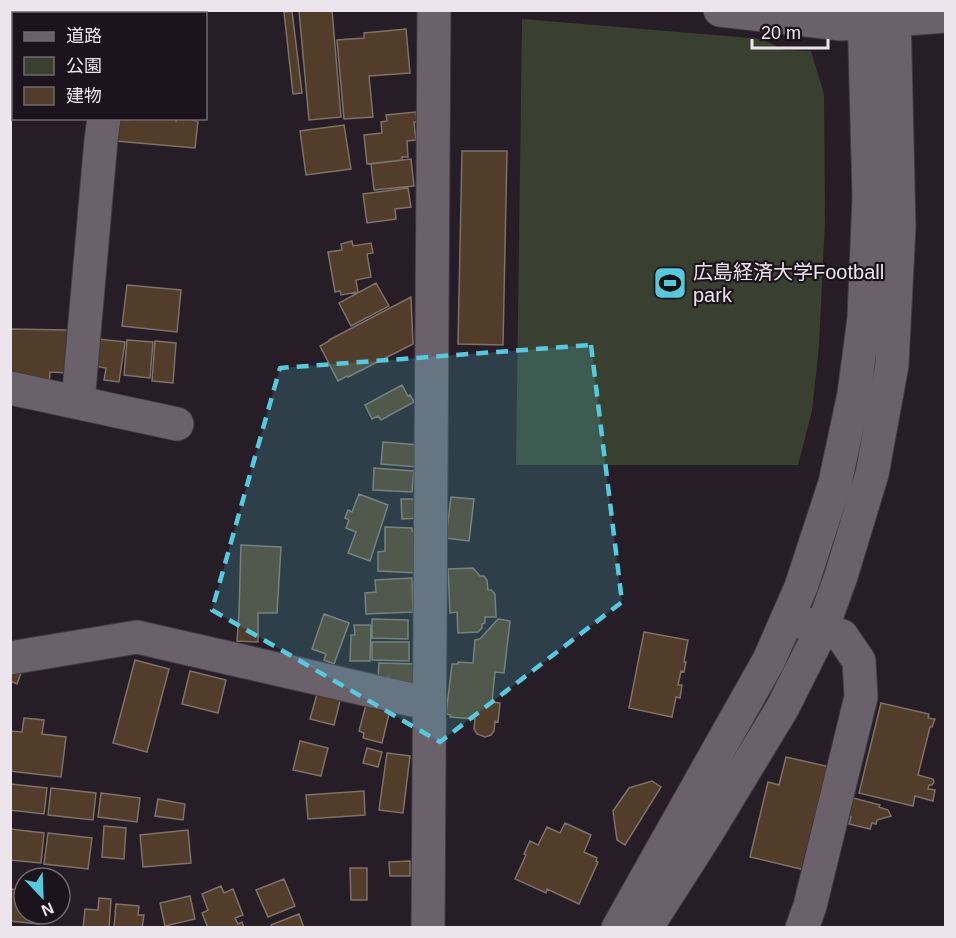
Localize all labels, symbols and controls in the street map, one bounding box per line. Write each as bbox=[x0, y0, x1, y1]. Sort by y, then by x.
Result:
legend bbox=[12, 12, 207, 120]
scale bar bbox=[752, 12, 828, 50]
text: 20 m bbox=[761, 23, 801, 43]
text: 道路 bbox=[66, 26, 102, 46]
text: 公園 bbox=[66, 56, 102, 76]
text: 建物 bbox=[66, 86, 102, 106]
place label: 広島経済大学Football park bbox=[693, 261, 884, 306]
sports icon: 広島経済大学Football park bbox=[652, 265, 688, 301]
north arrow bbox=[12, 866, 72, 926]
text: N bbox=[39, 899, 56, 919]

